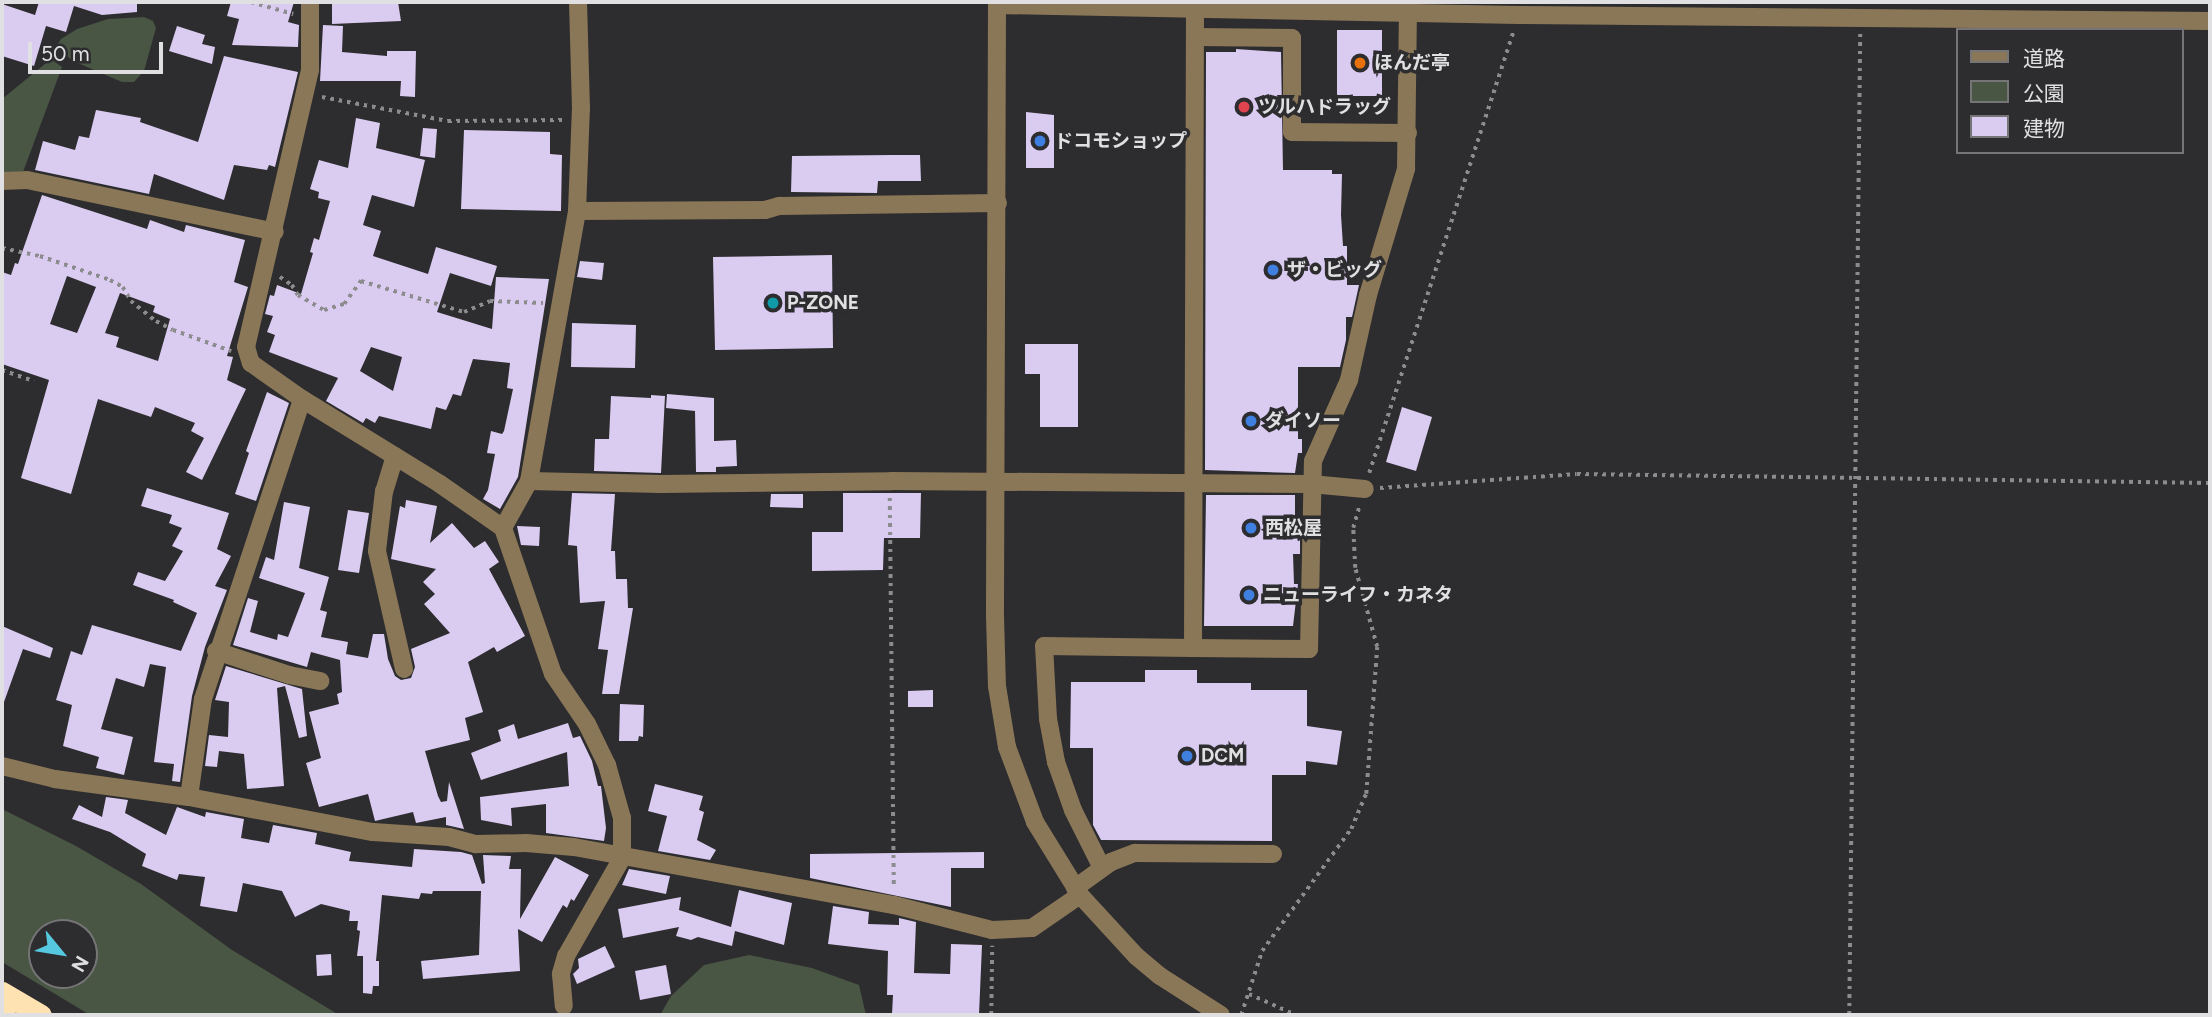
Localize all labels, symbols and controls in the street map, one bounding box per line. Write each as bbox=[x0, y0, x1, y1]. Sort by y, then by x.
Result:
scale bar bbox=[32, 28, 166, 72]
legend bbox=[1956, 28, 2184, 154]
text: 50 m bbox=[41, 41, 90, 66]
text: 道路 bbox=[2023, 46, 2065, 71]
place label: ほんだ亭 bbox=[1374, 52, 1450, 74]
marker: ほんだ亭 bbox=[1352, 55, 1368, 71]
text: 公園 bbox=[2023, 81, 2065, 106]
place label: ツルハドラッグ bbox=[1258, 96, 1391, 118]
marker: ツルハドラッグ bbox=[1236, 99, 1252, 115]
text: 建物 bbox=[2023, 116, 2065, 141]
place label: ドコモショップ bbox=[1054, 130, 1187, 152]
marker: ドコモショップ bbox=[1032, 133, 1048, 149]
place label: ザ・ビッグ bbox=[1287, 259, 1382, 281]
marker: ザ・ビッグ bbox=[1265, 262, 1281, 278]
place label: P-ZONE bbox=[787, 292, 859, 314]
marker: P-ZONE bbox=[765, 295, 781, 311]
place label: ダイソー bbox=[1265, 410, 1341, 432]
marker: ダイソー bbox=[1243, 413, 1259, 429]
place label: 西松屋 bbox=[1265, 517, 1322, 539]
marker: 西松屋 bbox=[1243, 520, 1259, 536]
place label: ニューライフ・カネタ bbox=[1263, 584, 1453, 606]
marker: ニューライフ・カネタ bbox=[1241, 587, 1257, 603]
place label: DCM bbox=[1201, 745, 1244, 767]
marker: DCM bbox=[1179, 748, 1195, 764]
north arrow bbox=[28, 919, 98, 989]
text: N bbox=[66, 952, 94, 976]

